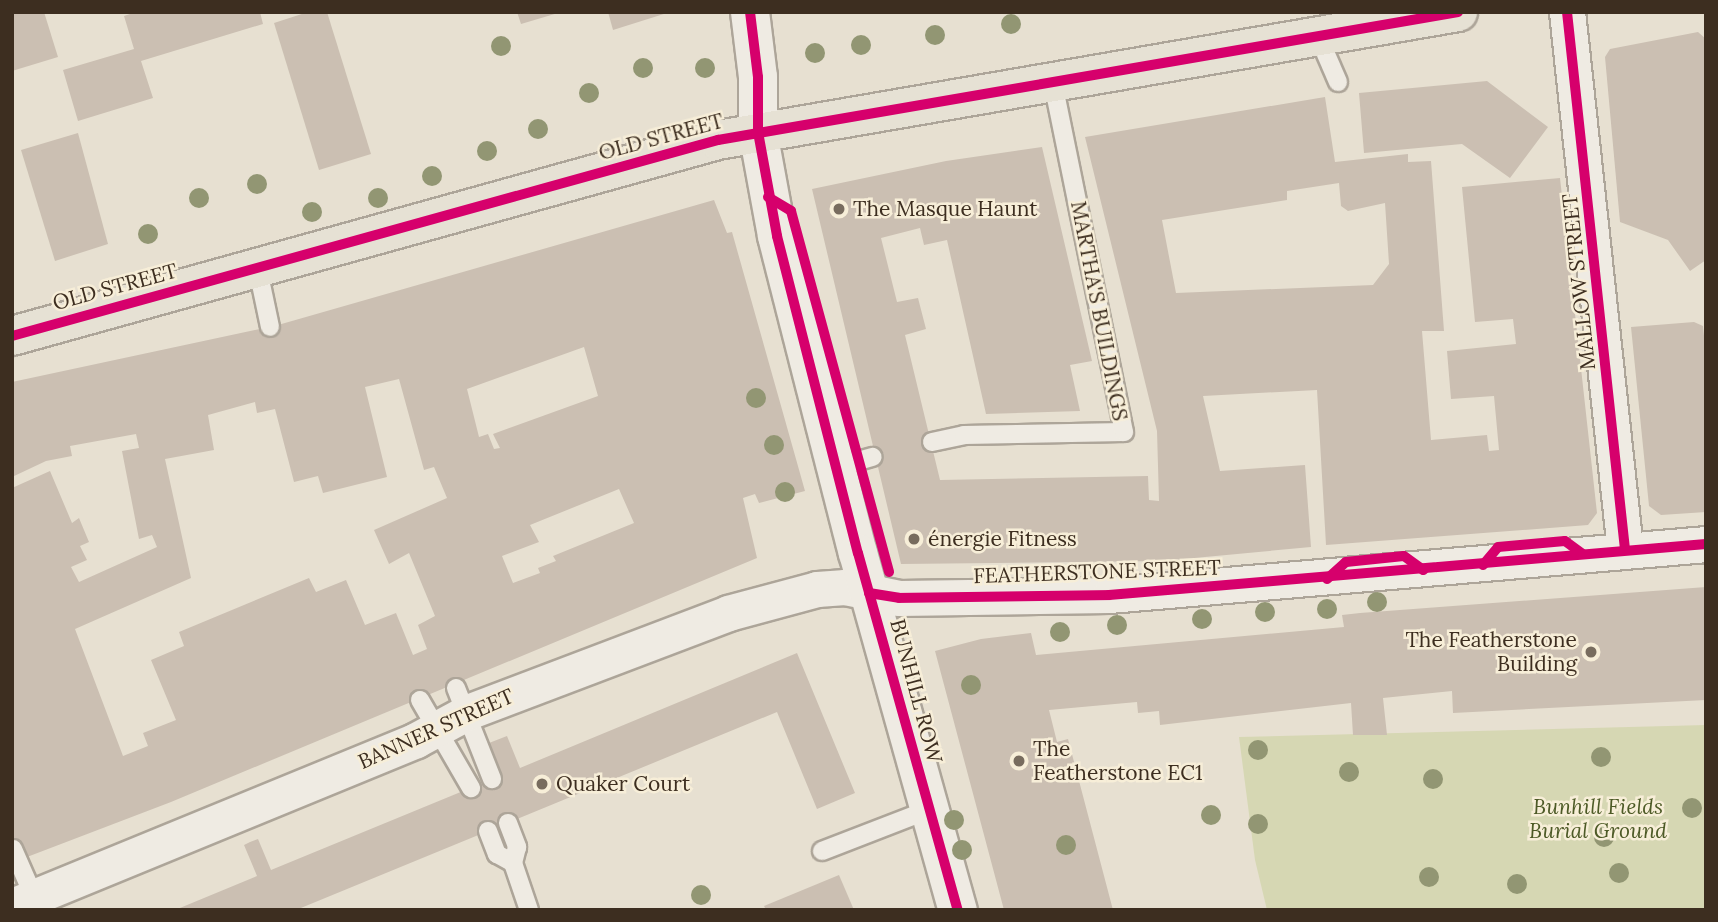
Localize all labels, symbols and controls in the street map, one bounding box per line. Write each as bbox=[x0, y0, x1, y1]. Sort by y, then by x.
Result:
street label: OLD STREET bbox=[596, 108, 726, 166]
street label: MALLOW STREET bbox=[1557, 193, 1601, 371]
place label: The Masque Haunt bbox=[853, 196, 1037, 222]
street label: MARTHA'S BUILDINGS bbox=[1065, 199, 1133, 423]
marker: The Masque Haunt bbox=[831, 201, 847, 217]
street label: OLD STREET bbox=[50, 258, 180, 316]
place label: énergie Fitness bbox=[928, 526, 1077, 552]
marker: énergie Fitness bbox=[906, 531, 922, 547]
street label: FEATHERSTONE STREET bbox=[973, 555, 1221, 589]
street label: BUNHILL ROW bbox=[885, 616, 947, 766]
place label: The Featherstone Building bbox=[1405, 627, 1577, 677]
marker: The Featherstone Building bbox=[1583, 644, 1599, 660]
street label: BANNER STREET bbox=[354, 683, 518, 775]
place label: The Featherstone EC1 bbox=[1033, 736, 1203, 786]
marker: The Featherstone EC1 bbox=[1011, 753, 1027, 769]
place label: Quaker Court bbox=[556, 771, 690, 797]
marker: Quaker Court bbox=[534, 776, 550, 792]
park label: Bunhill Fields Burial Ground bbox=[1529, 794, 1667, 844]

